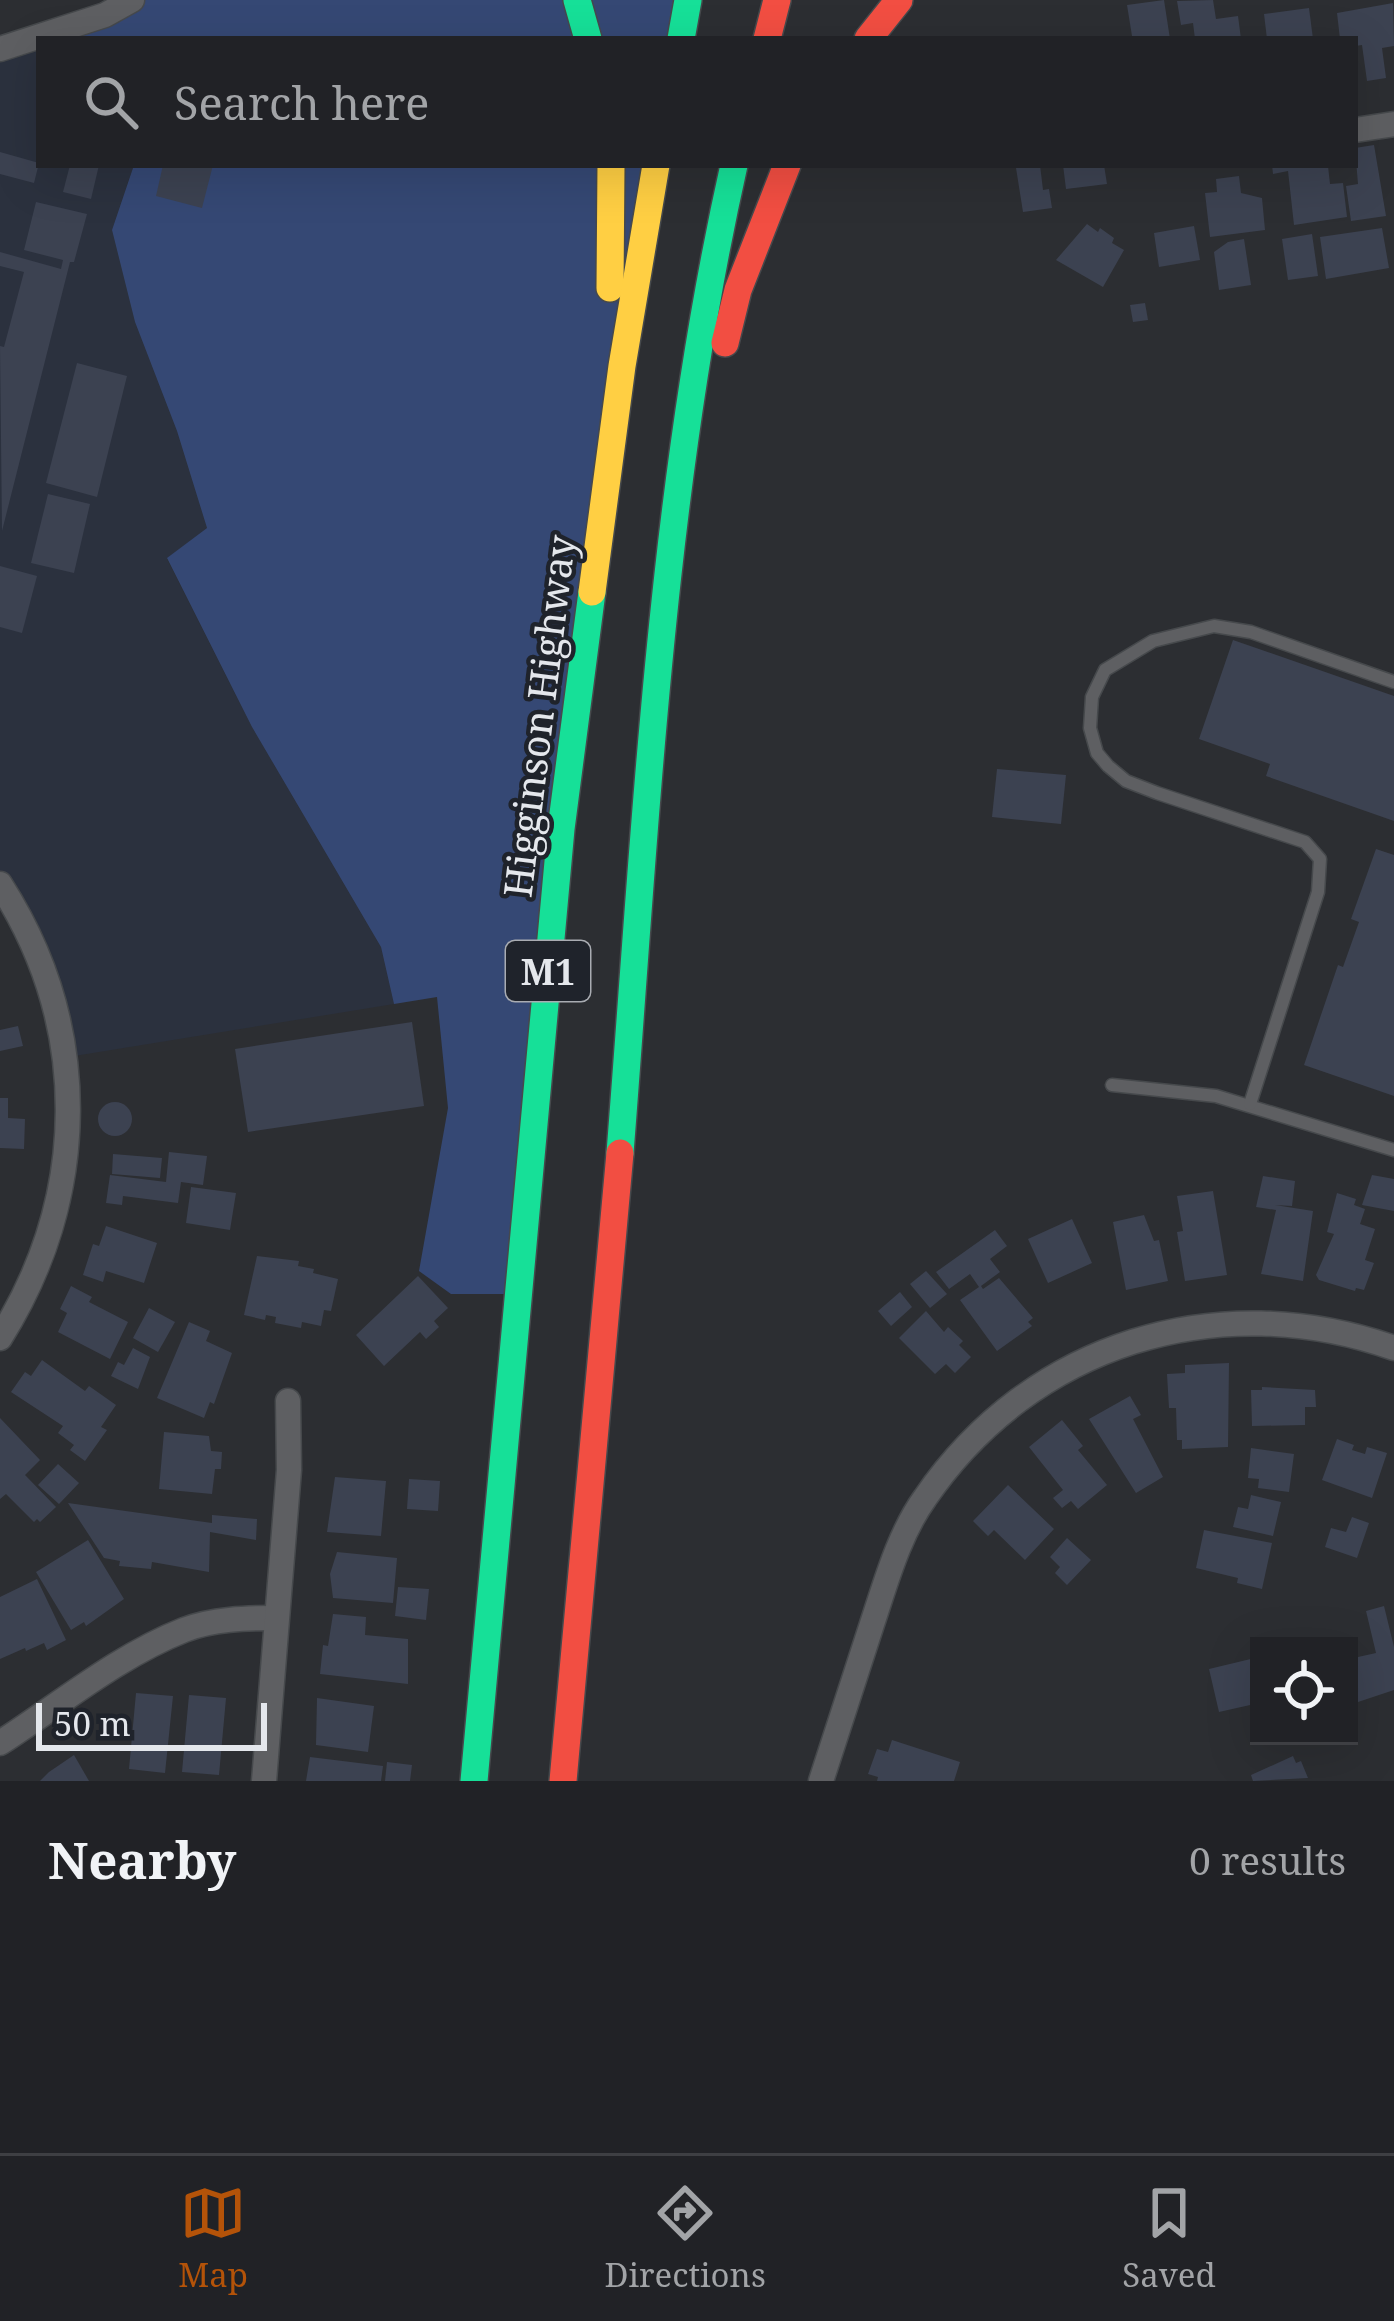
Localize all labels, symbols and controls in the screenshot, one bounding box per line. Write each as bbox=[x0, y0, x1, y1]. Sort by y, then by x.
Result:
search box bbox=[36, 36, 1358, 168]
icon: search bbox=[78, 69, 144, 135]
text: Search here bbox=[174, 72, 429, 133]
street label: Higginson Highway bbox=[489, 531, 587, 900]
road number: M1 bbox=[506, 941, 590, 1001]
map controls bbox=[1250, 1637, 1358, 1745]
button: locate bbox=[1250, 1637, 1358, 1745]
scale bar bbox=[36, 1697, 267, 1750]
text: 50 m bbox=[54, 1701, 131, 1746]
text: Nearby bbox=[48, 1824, 236, 1894]
text: 0 results bbox=[1189, 1833, 1346, 1886]
tab: Map bbox=[178, 2180, 248, 2297]
tab: Directions bbox=[604, 2180, 766, 2297]
tab: Saved bbox=[1122, 2180, 1216, 2297]

